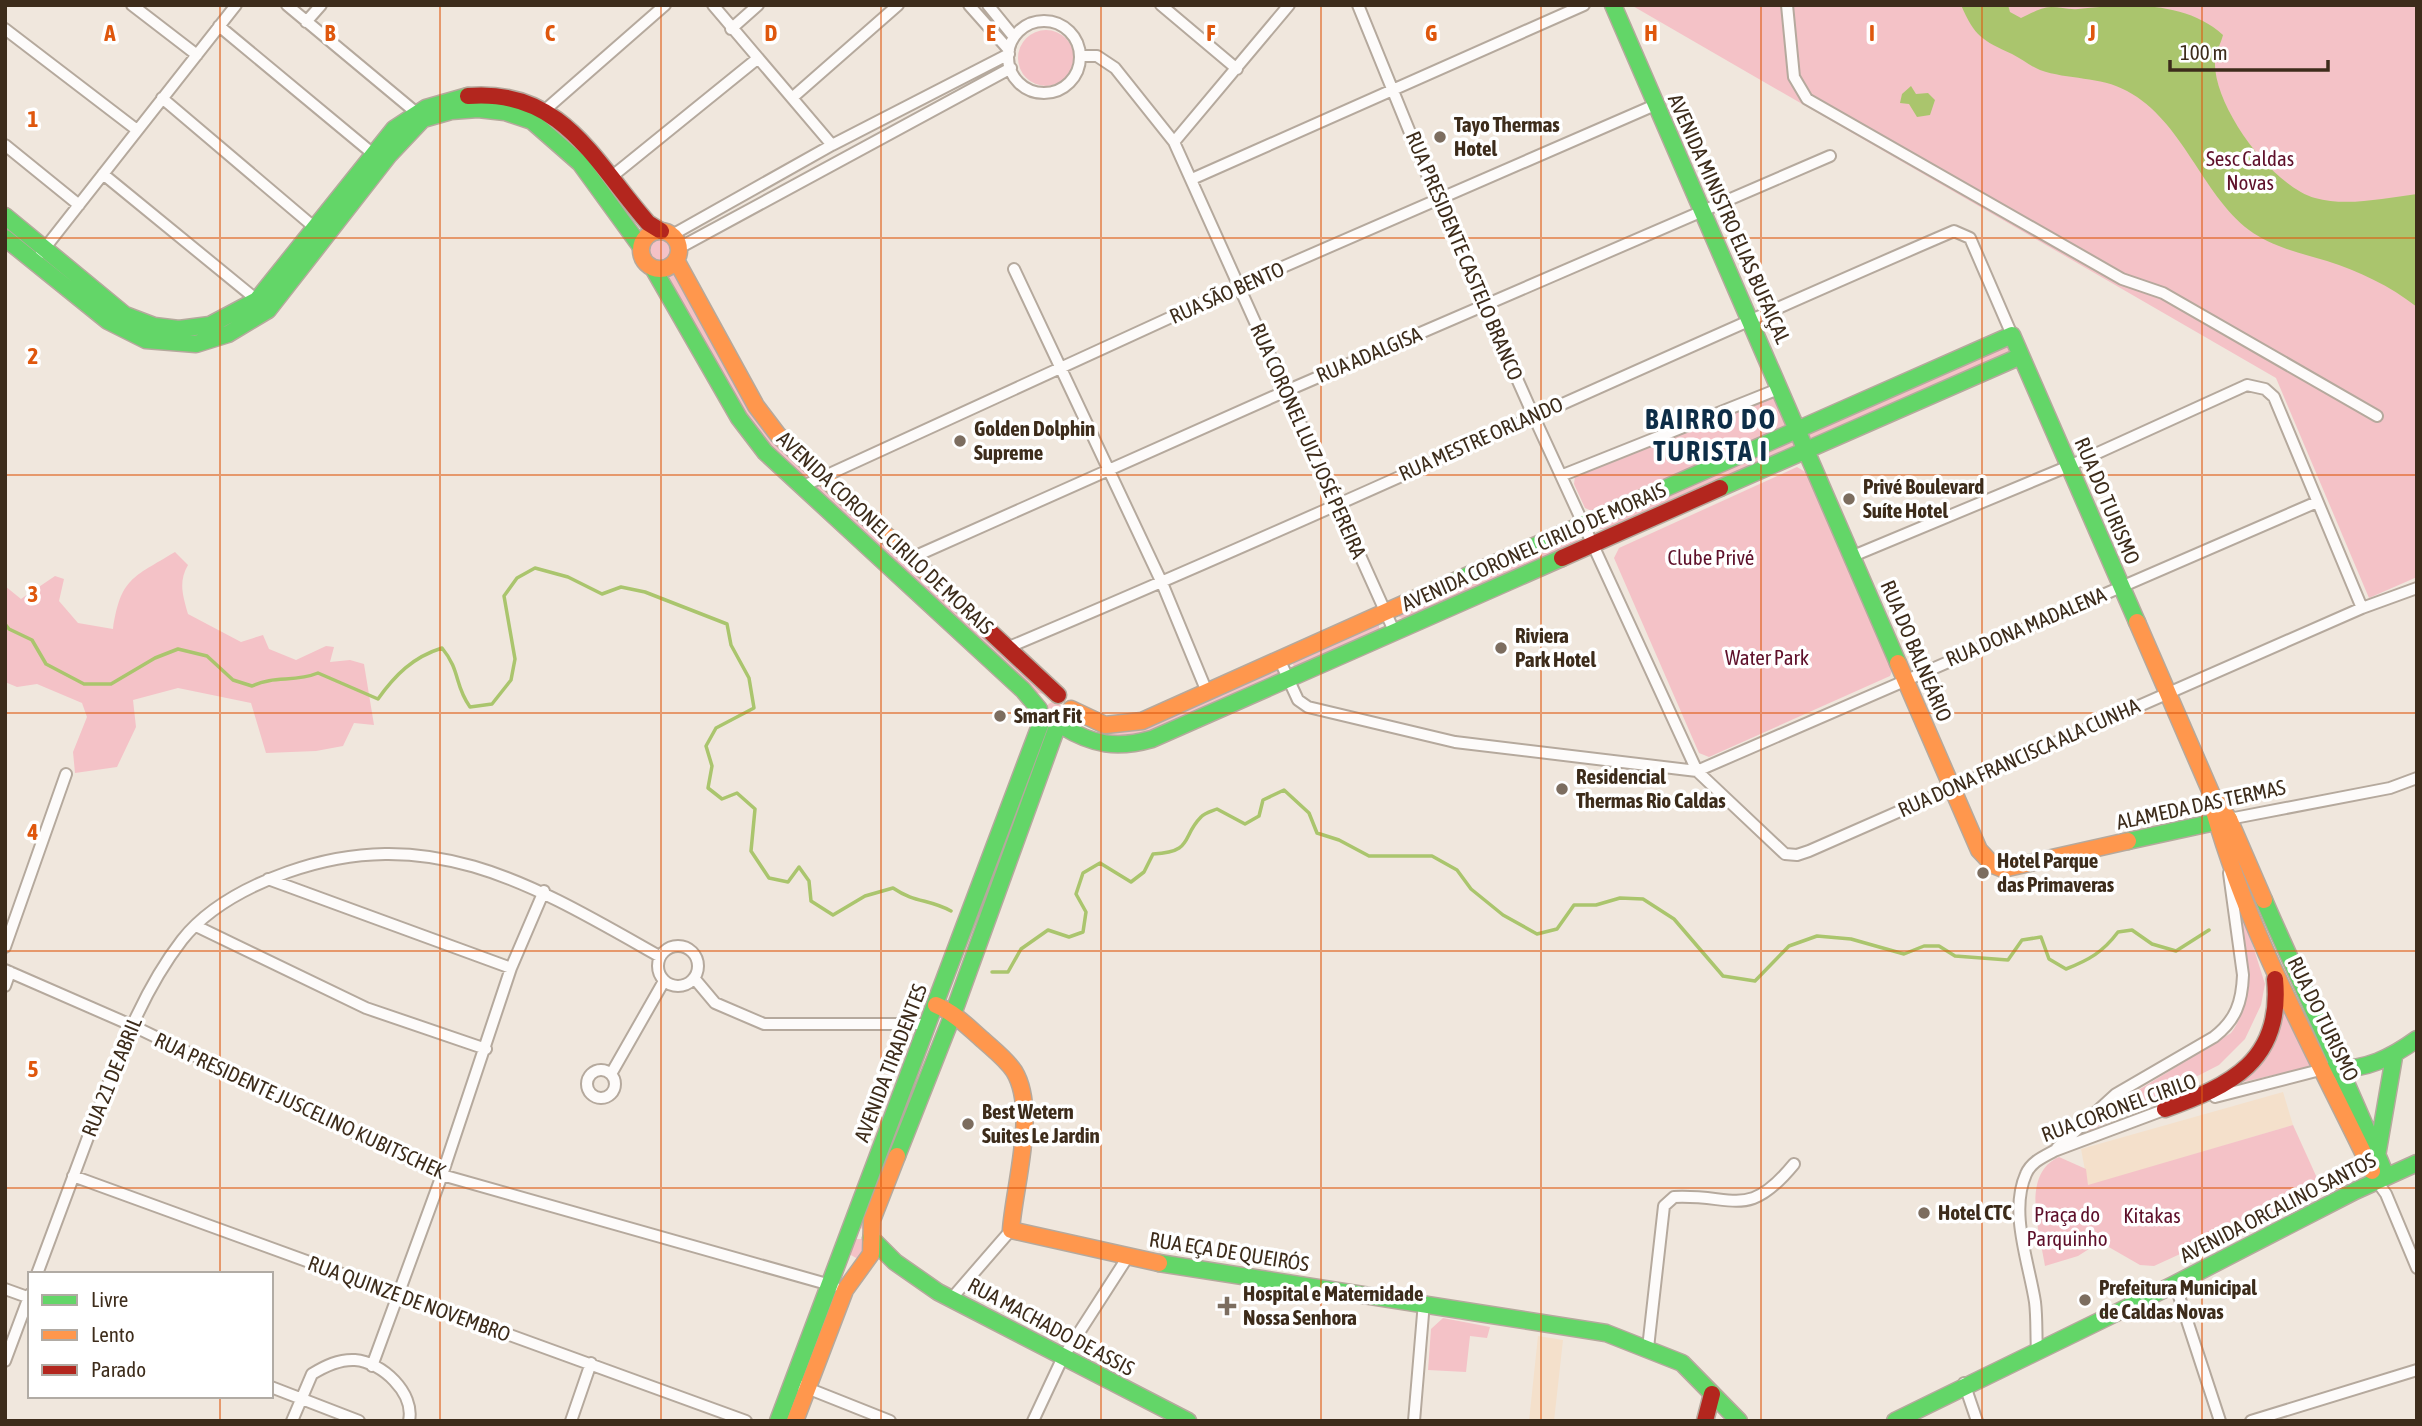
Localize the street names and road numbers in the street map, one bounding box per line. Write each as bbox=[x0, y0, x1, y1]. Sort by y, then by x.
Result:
street label: AVENIDA MINISTRO ELIAS BUFAIÇAL bbox=[1664, 90, 1796, 347]
street label: RUA PRESIDENTE CASTELO BRANCO bbox=[1401, 128, 1528, 384]
street label: RUA SÃO BENTO bbox=[1166, 256, 1288, 328]
street label: RUA CORONEL LUIZ JOSÉ PEREIRA bbox=[1246, 319, 1372, 563]
street label: RUA ADALGISA bbox=[1313, 321, 1425, 387]
street label: RUA MESTRE ORLANDO bbox=[1395, 391, 1566, 485]
street label: AVENIDA CORONEL CIRILO DE MORAIS bbox=[773, 426, 999, 639]
street label: RUA DO TURISMO bbox=[2070, 434, 2145, 568]
street label: AVENIDA CORONEL CIRILO DE MORAIS bbox=[1398, 477, 1669, 615]
street label: RUA DO BALNEÁRIO bbox=[1876, 576, 1957, 725]
street label: RUA DONA MADALENA bbox=[1942, 581, 2110, 671]
street label: RUA DONA FRANCISCA ALA CUNHA bbox=[1894, 693, 2144, 821]
street label: ALAMEDA DAS TERMAS bbox=[2114, 774, 2288, 834]
street label: RUA DO TURISMO bbox=[2283, 952, 2364, 1085]
street label: AVENIDA TIRADENTES bbox=[849, 980, 931, 1145]
street label: RUA 21 DE ABRIL bbox=[76, 1013, 146, 1140]
street label: RUA PRESIDENTE JUSCELINO KUBITSCHEK bbox=[151, 1027, 450, 1184]
street label: RUA CORONEL CIRILO bbox=[2038, 1068, 2199, 1146]
street label: AVENIDA ORCALINO SANTOS bbox=[2176, 1147, 2380, 1267]
street label: RUA EÇA DE QUEIRÓS bbox=[1148, 1227, 1311, 1276]
street label: RUA QUINZE DE NOVEMBRO bbox=[305, 1250, 514, 1346]
street label: RUA MACHADO DE ASSIS bbox=[964, 1272, 1139, 1380]

